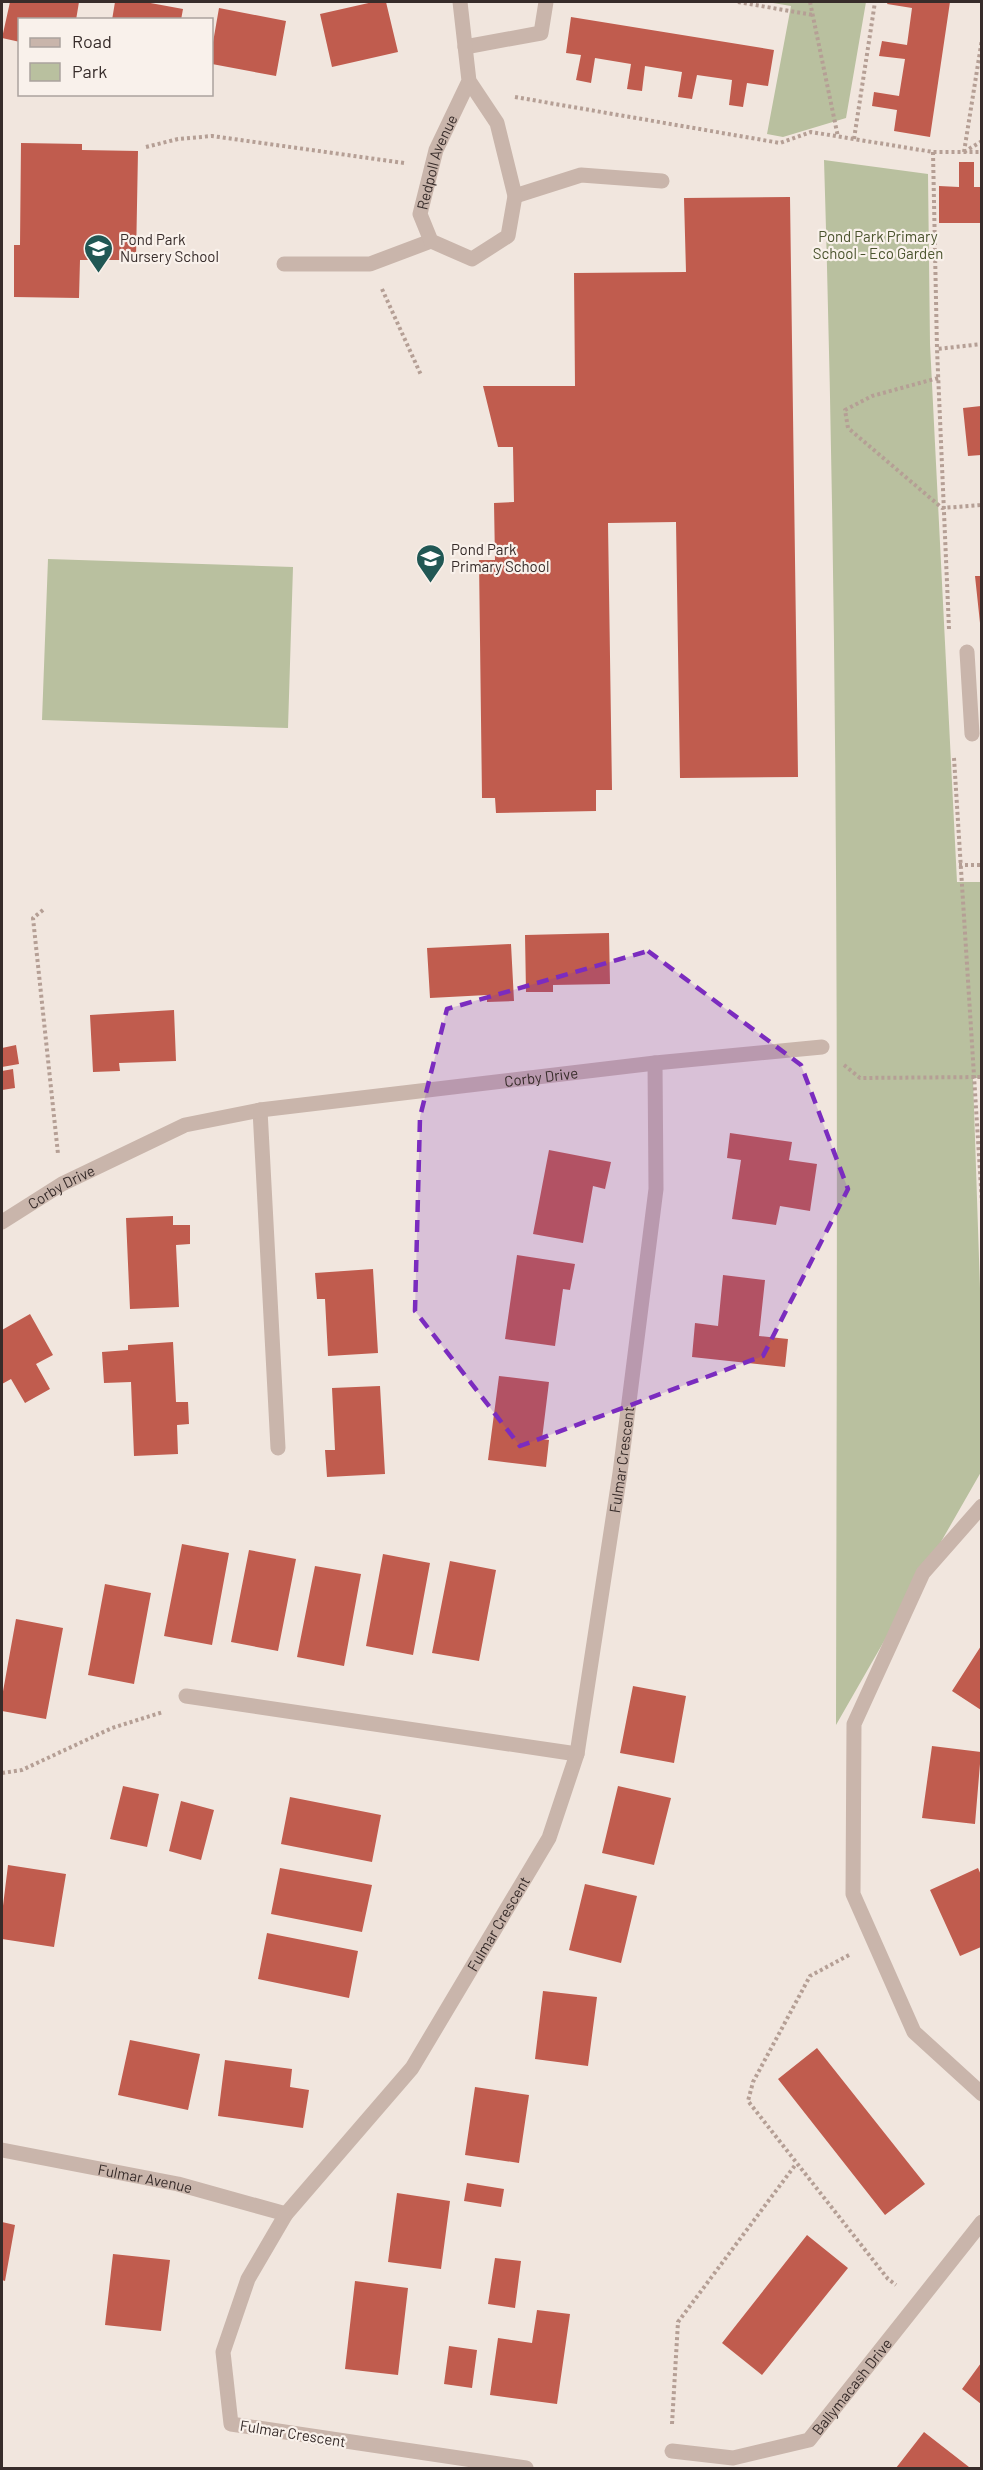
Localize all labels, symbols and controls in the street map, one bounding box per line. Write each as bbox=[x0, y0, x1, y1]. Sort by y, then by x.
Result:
legend bbox=[18, 18, 213, 96]
text: Road bbox=[72, 30, 112, 52]
text: Park bbox=[72, 60, 107, 82]
street label: Redpoll Avenue bbox=[412, 112, 461, 211]
park label: Pond Park Primary School - Eco Garden bbox=[813, 227, 943, 262]
place label: Pond Park Nursery School bbox=[120, 230, 219, 265]
school or university icon: Pond Park Nursery School bbox=[83, 232, 115, 274]
place label: Pond Park Primary School bbox=[451, 540, 549, 575]
school or university icon: Pond Park Primary School bbox=[414, 542, 446, 584]
street label: Corby Drive bbox=[503, 1063, 579, 1090]
street label: Corby Drive bbox=[24, 1161, 98, 1213]
street label: Fulmar Crescent bbox=[605, 1405, 637, 1514]
street label: Fulmar Crescent bbox=[463, 1873, 533, 1974]
street label: Fulmar Avenue bbox=[96, 2160, 195, 2197]
street label: Ballymacash Drive bbox=[808, 2334, 895, 2438]
street label: Fulmar Crescent bbox=[239, 2416, 347, 2450]

